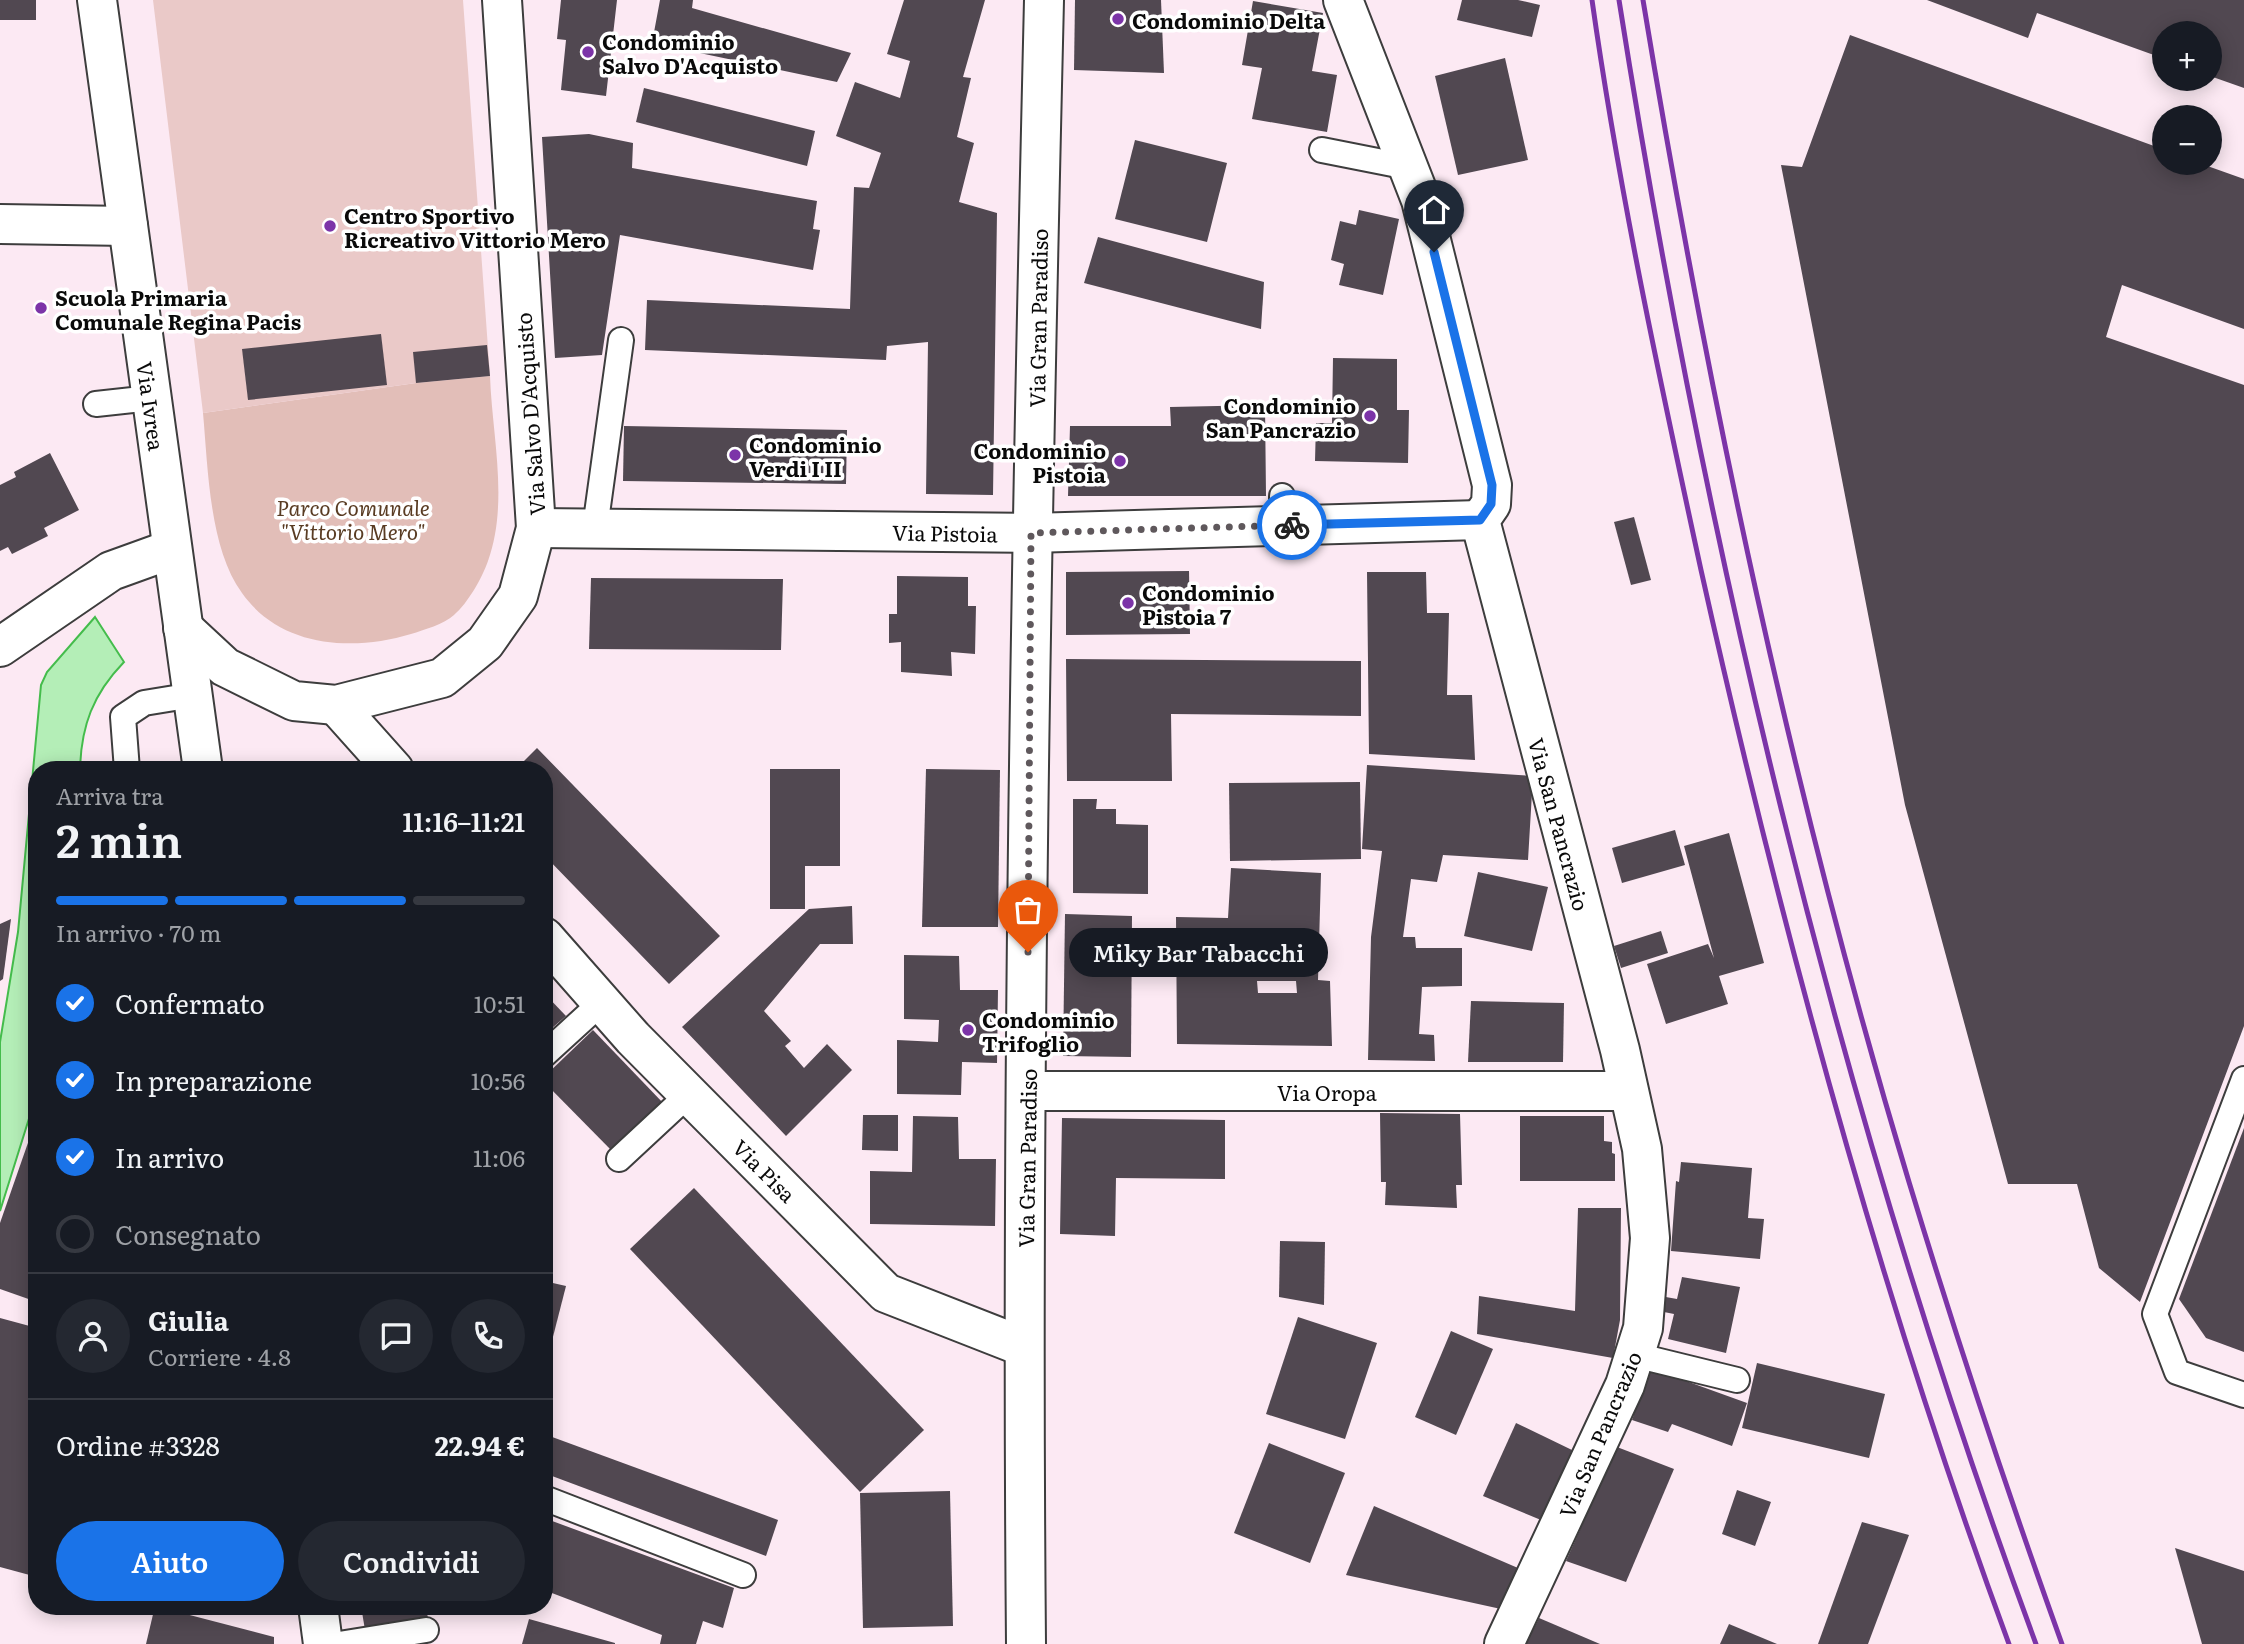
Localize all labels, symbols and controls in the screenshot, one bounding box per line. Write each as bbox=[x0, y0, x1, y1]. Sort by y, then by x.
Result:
place label: Condominio Delta bbox=[1132, 4, 1326, 35]
marker: Condominio Delta bbox=[1110, 11, 1126, 27]
map controls bbox=[2152, 21, 2222, 175]
button: + bbox=[2152, 21, 2222, 91]
place label: Condominio Salvo D'Acquisto bbox=[602, 25, 778, 80]
marker: Condominio Salvo D'Acquisto bbox=[580, 44, 596, 60]
button: − bbox=[2152, 105, 2222, 175]
pin bbox=[1404, 180, 1464, 252]
icon: home bbox=[1415, 191, 1453, 229]
place label: Centro Sportivo Ricreativo Vittorio Mero bbox=[344, 199, 606, 254]
marker: Centro Sportivo Ricreativo Vittorio Mero bbox=[322, 218, 338, 234]
street label: Via Gran Paradiso bbox=[1020, 228, 1054, 408]
place label: Scuola Primaria Comunale Regina Pacis bbox=[55, 281, 301, 336]
marker: Scuola Primaria Comunale Regina Pacis bbox=[33, 300, 49, 316]
street label: Via Salvo D'Acquisto bbox=[506, 312, 552, 516]
street label: Via Ivrea bbox=[130, 359, 174, 453]
place label: Condominio San Pancrazio bbox=[1206, 389, 1356, 444]
marker: Condominio San Pancrazio bbox=[1362, 408, 1378, 424]
place label: Condominio Verdi I II bbox=[749, 428, 882, 483]
place label: Condominio Pistoia bbox=[973, 434, 1107, 489]
marker: Condominio Verdi I II bbox=[727, 447, 743, 463]
marker: Condominio Pistoia bbox=[1112, 453, 1128, 469]
courier bbox=[1257, 490, 1327, 560]
park label: Parco Comunale "Vittorio Mero" bbox=[276, 491, 430, 546]
icon: bike bbox=[1273, 506, 1311, 544]
street label: Via Pistoia bbox=[892, 516, 999, 548]
place label: Condominio Pistoia 7 bbox=[1142, 576, 1275, 631]
marker: Condominio Pistoia 7 bbox=[1120, 595, 1136, 611]
street label: Via San Pancrazio bbox=[1522, 734, 1598, 914]
text: Arriva tra bbox=[56, 778, 164, 812]
text: 11:16–11:21 bbox=[403, 801, 525, 840]
text: 2 min bbox=[56, 804, 182, 872]
pin bbox=[998, 880, 1058, 952]
icon: bag bbox=[1009, 891, 1047, 929]
text: In arrivo · 70 m bbox=[56, 915, 221, 949]
callout: Miky Bar Tabacchi bbox=[1070, 928, 1329, 976]
text: Miky Bar Tabacchi bbox=[1093, 935, 1304, 969]
text: Confermato bbox=[115, 983, 265, 1022]
icon: check bbox=[56, 984, 94, 1022]
text: 10:51 bbox=[474, 986, 525, 1020]
place label: Condominio Trifoglio bbox=[982, 1003, 1115, 1058]
marker: Condominio Trifoglio bbox=[960, 1022, 976, 1038]
text: In preparazione bbox=[115, 1060, 312, 1099]
icon: check bbox=[56, 1061, 94, 1099]
text: 10:56 bbox=[471, 1063, 525, 1097]
street label: Via Gran Paradiso bbox=[1009, 1068, 1043, 1248]
street label: Via Oropa bbox=[1277, 1076, 1378, 1107]
street label: Via Pisa bbox=[726, 1131, 804, 1209]
text: In arrivo bbox=[115, 1137, 224, 1176]
icon: check bbox=[56, 1138, 94, 1176]
text: 11:06 bbox=[473, 1140, 525, 1174]
text: Consegnato bbox=[115, 1214, 261, 1253]
button: person bbox=[56, 1299, 130, 1373]
button: chat bbox=[359, 1299, 433, 1373]
button: phone bbox=[451, 1299, 525, 1373]
text: Giulia bbox=[148, 1300, 229, 1339]
text: Corriere · 4.8 bbox=[148, 1339, 291, 1373]
street label: Via San Pancrazio bbox=[1550, 1346, 1648, 1522]
text: Ordine #3328 bbox=[56, 1425, 220, 1464]
text: 22.94 € bbox=[435, 1425, 525, 1464]
button: Aiuto bbox=[56, 1521, 284, 1601]
button: Condividi bbox=[298, 1521, 525, 1601]

